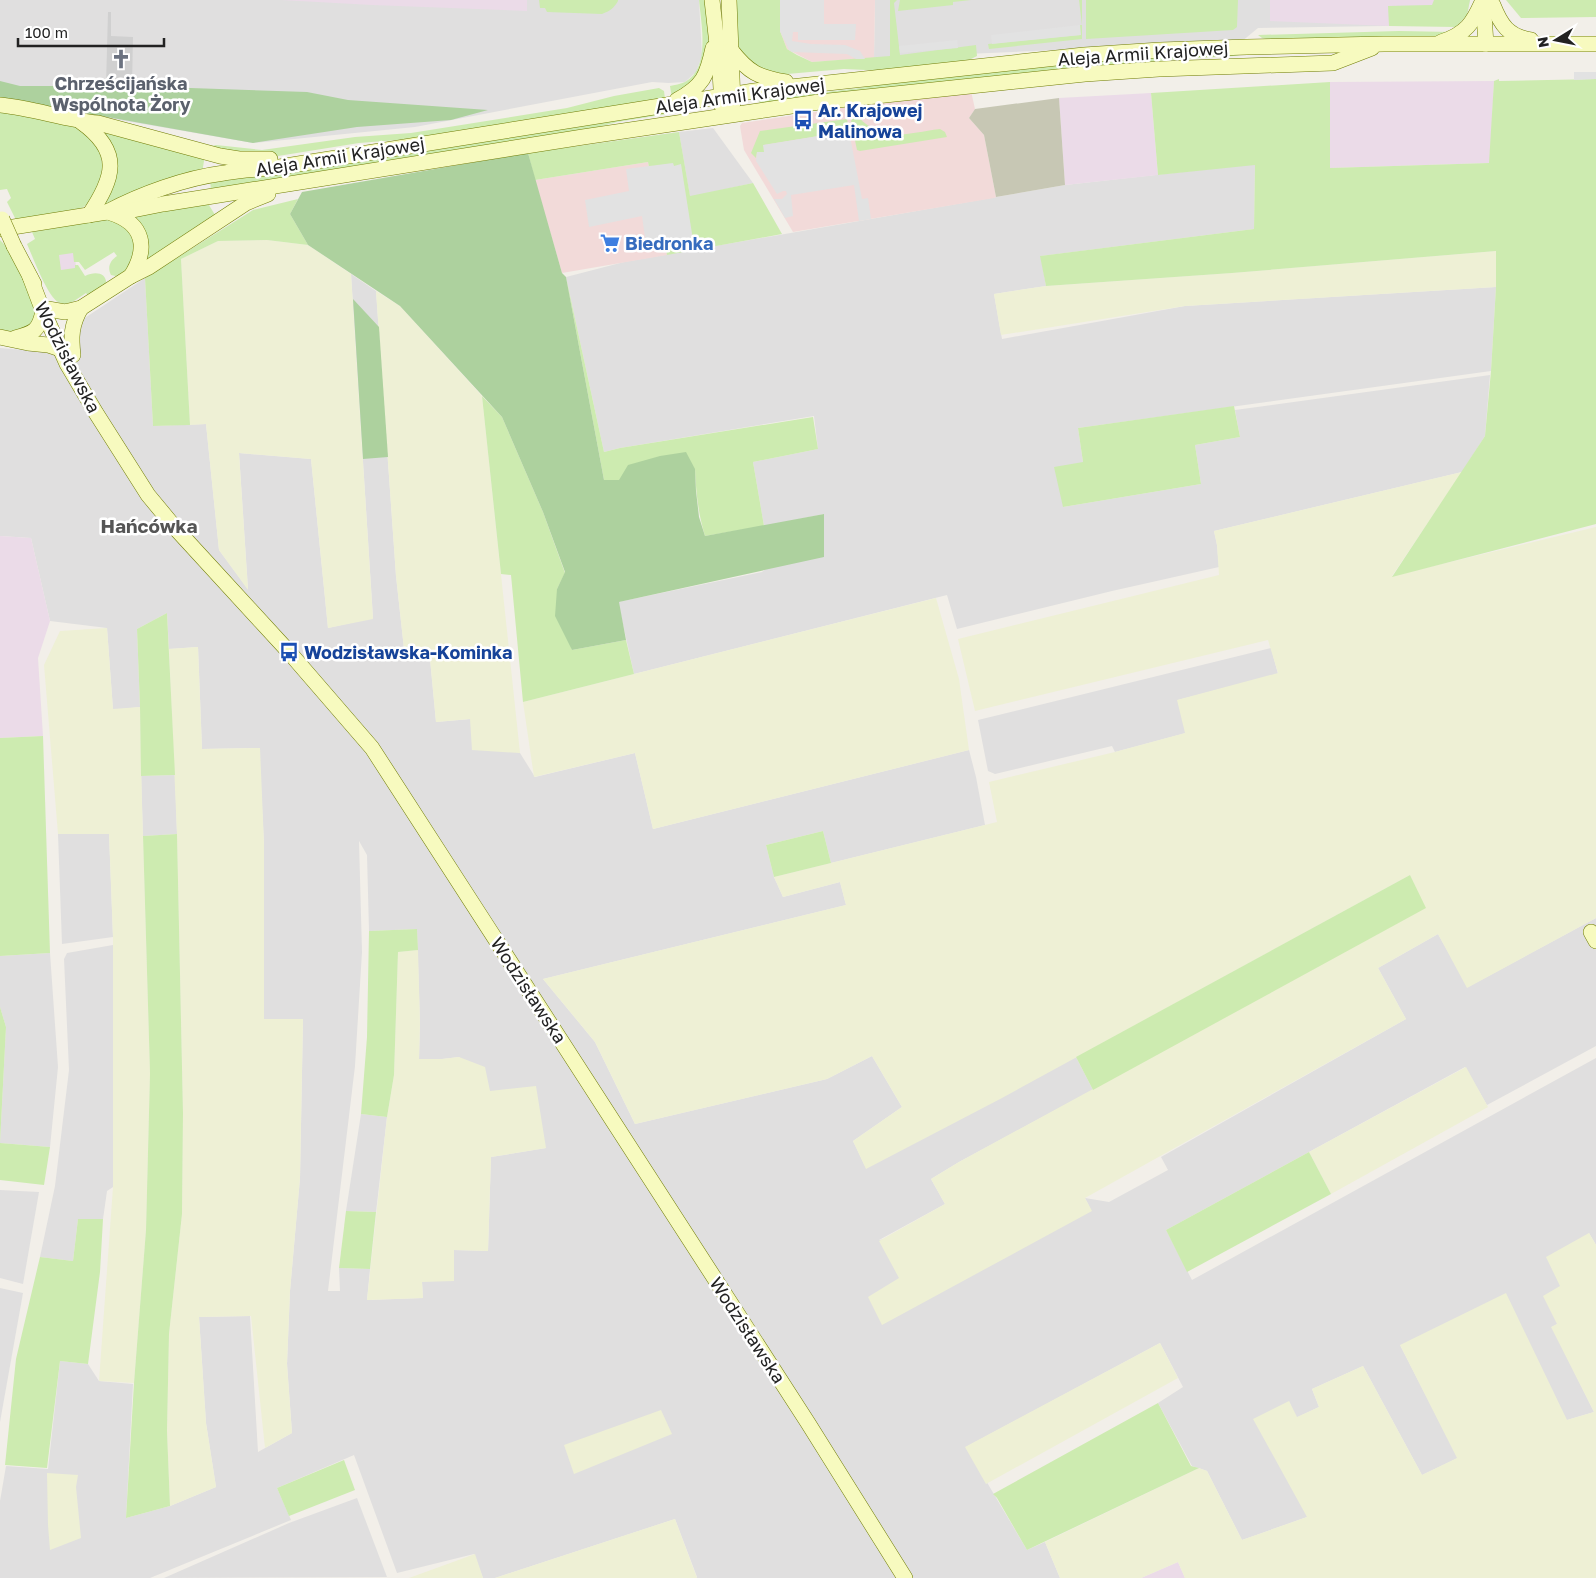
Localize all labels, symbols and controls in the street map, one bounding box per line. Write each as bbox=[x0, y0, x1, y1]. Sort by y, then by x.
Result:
scale bar bbox=[18, 15, 164, 47]
north arrow bbox=[1531, 15, 1581, 65]
text: 100 m bbox=[25, 23, 68, 41]
street label: Aleja Armii Krajowej bbox=[1057, 36, 1229, 70]
text: N bbox=[1533, 36, 1552, 49]
church icon: Chrześcijańska Wspólnota Żory bbox=[110, 48, 132, 70]
place label: Chrześcijańska Wspólnota Żory bbox=[51, 72, 191, 115]
street label: Aleja Armii Krajowej bbox=[654, 72, 826, 118]
place label: Ar. Krajowej Malinowa bbox=[818, 99, 923, 142]
bus stop icon: Ar. Krajowej Malinowa bbox=[792, 109, 814, 131]
street label: Aleja Armii Krajowej bbox=[254, 132, 426, 180]
supermarket icon: Biedronka bbox=[599, 232, 621, 254]
place label: Biedronka bbox=[625, 232, 713, 254]
street label: Wodzisławska bbox=[30, 297, 106, 417]
district label: Hańcówka bbox=[101, 514, 197, 537]
bus stop icon: Wodzisławska-Kominka bbox=[278, 641, 300, 663]
place label: Wodzisławska-Kominka bbox=[304, 641, 513, 663]
street label: Wodzisławska bbox=[486, 933, 572, 1047]
street label: Wodzisławska bbox=[705, 1273, 791, 1387]

